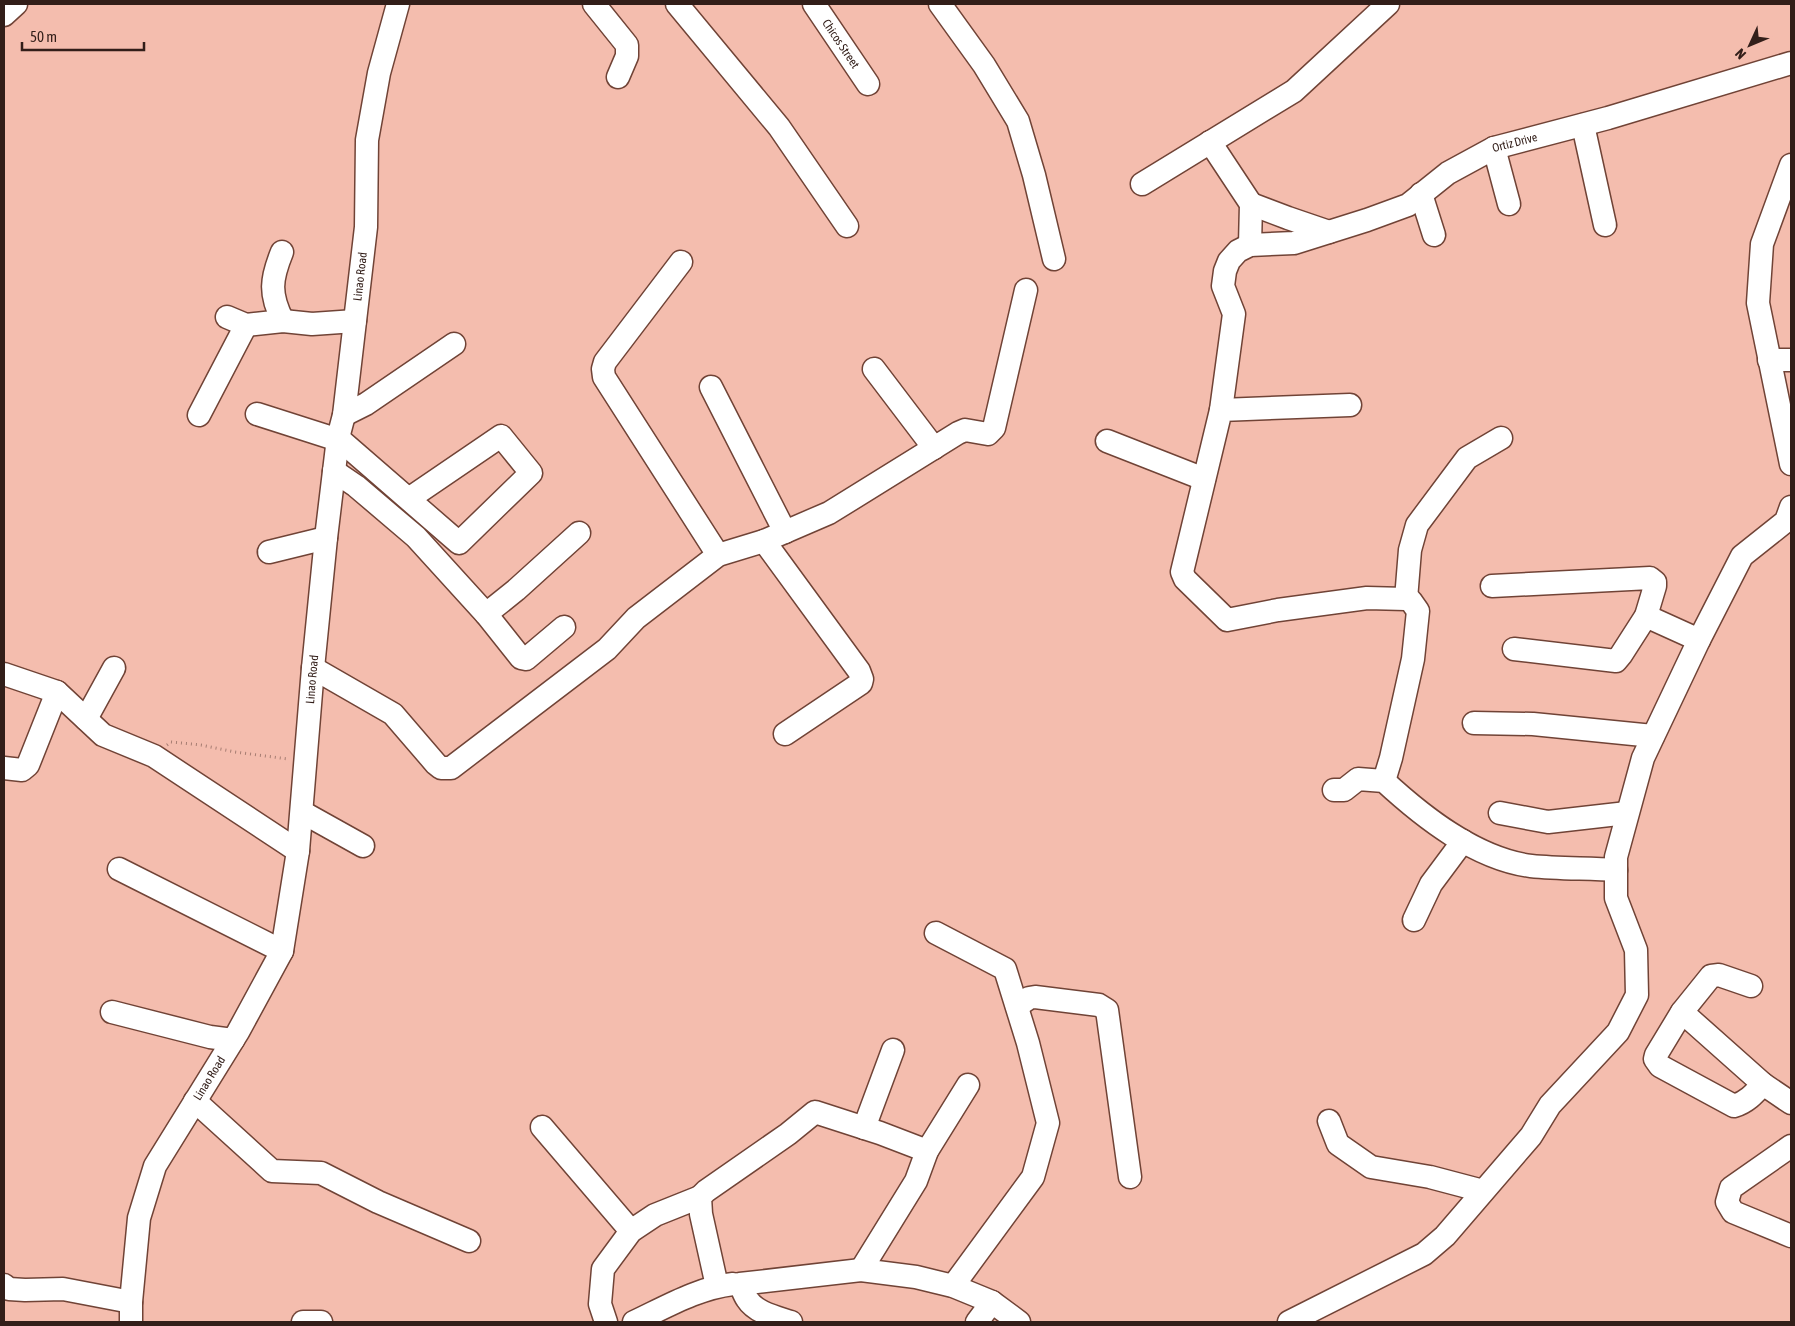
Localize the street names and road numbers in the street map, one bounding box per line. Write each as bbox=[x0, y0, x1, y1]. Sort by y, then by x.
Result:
street label: Chicos Street bbox=[819, 17, 863, 72]
street label: Ortiz Drive bbox=[1491, 130, 1539, 155]
street label: Linao Road bbox=[350, 251, 370, 302]
street label: Linao Road bbox=[303, 654, 321, 704]
street label: Linao Road bbox=[190, 1054, 228, 1103]

